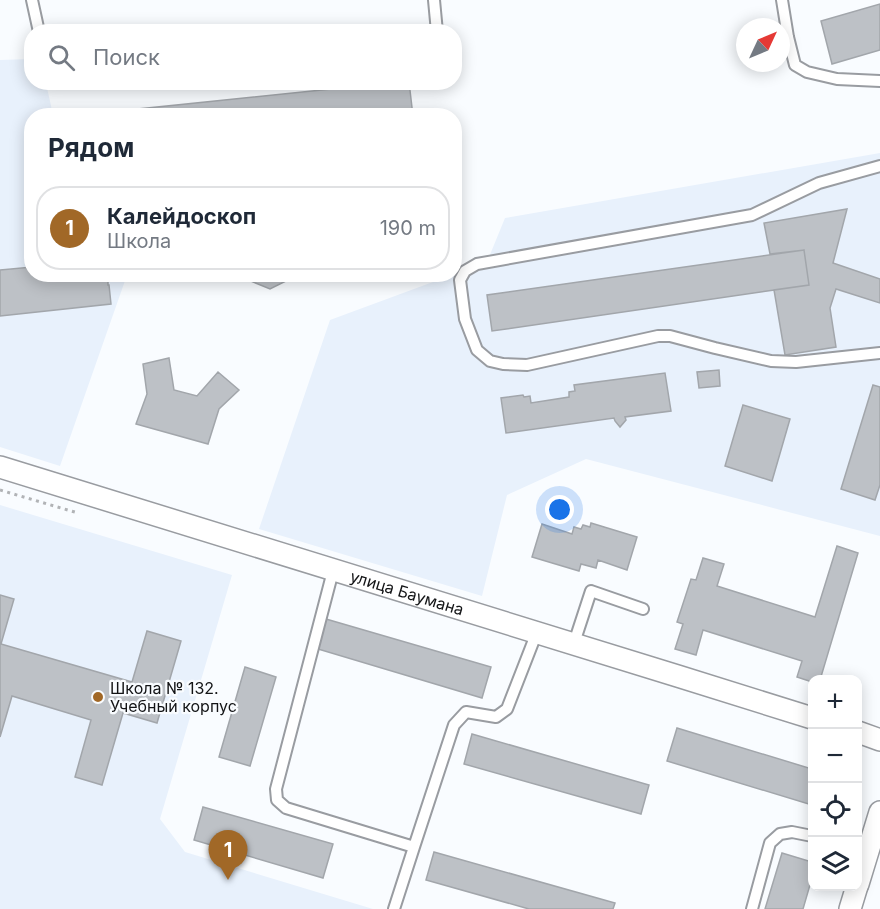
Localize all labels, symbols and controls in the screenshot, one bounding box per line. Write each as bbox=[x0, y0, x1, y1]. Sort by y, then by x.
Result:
north arrow bbox=[736, 18, 790, 72]
search box bbox=[24, 24, 462, 90]
icon: search bbox=[45, 41, 78, 74]
text: Поиск bbox=[93, 44, 160, 70]
text: Рядом bbox=[48, 132, 134, 163]
text: Калейдоскоп bbox=[107, 203, 256, 229]
text: 1 bbox=[65, 216, 74, 240]
text: 190 m bbox=[380, 216, 436, 240]
text: Школа bbox=[107, 229, 171, 253]
your location bbox=[545, 495, 574, 524]
street label: улица Баумана bbox=[348, 566, 466, 620]
map controls bbox=[808, 675, 862, 891]
button: + bbox=[808, 675, 862, 729]
place label: Школа № 132. Учебный корпус bbox=[110, 678, 237, 716]
marker: Школа № 132. Учебный корпус bbox=[91, 690, 105, 704]
button: − bbox=[808, 729, 862, 783]
button: locate bbox=[808, 783, 862, 837]
pin: 1 bbox=[208, 830, 248, 880]
button: layers bbox=[808, 837, 862, 891]

